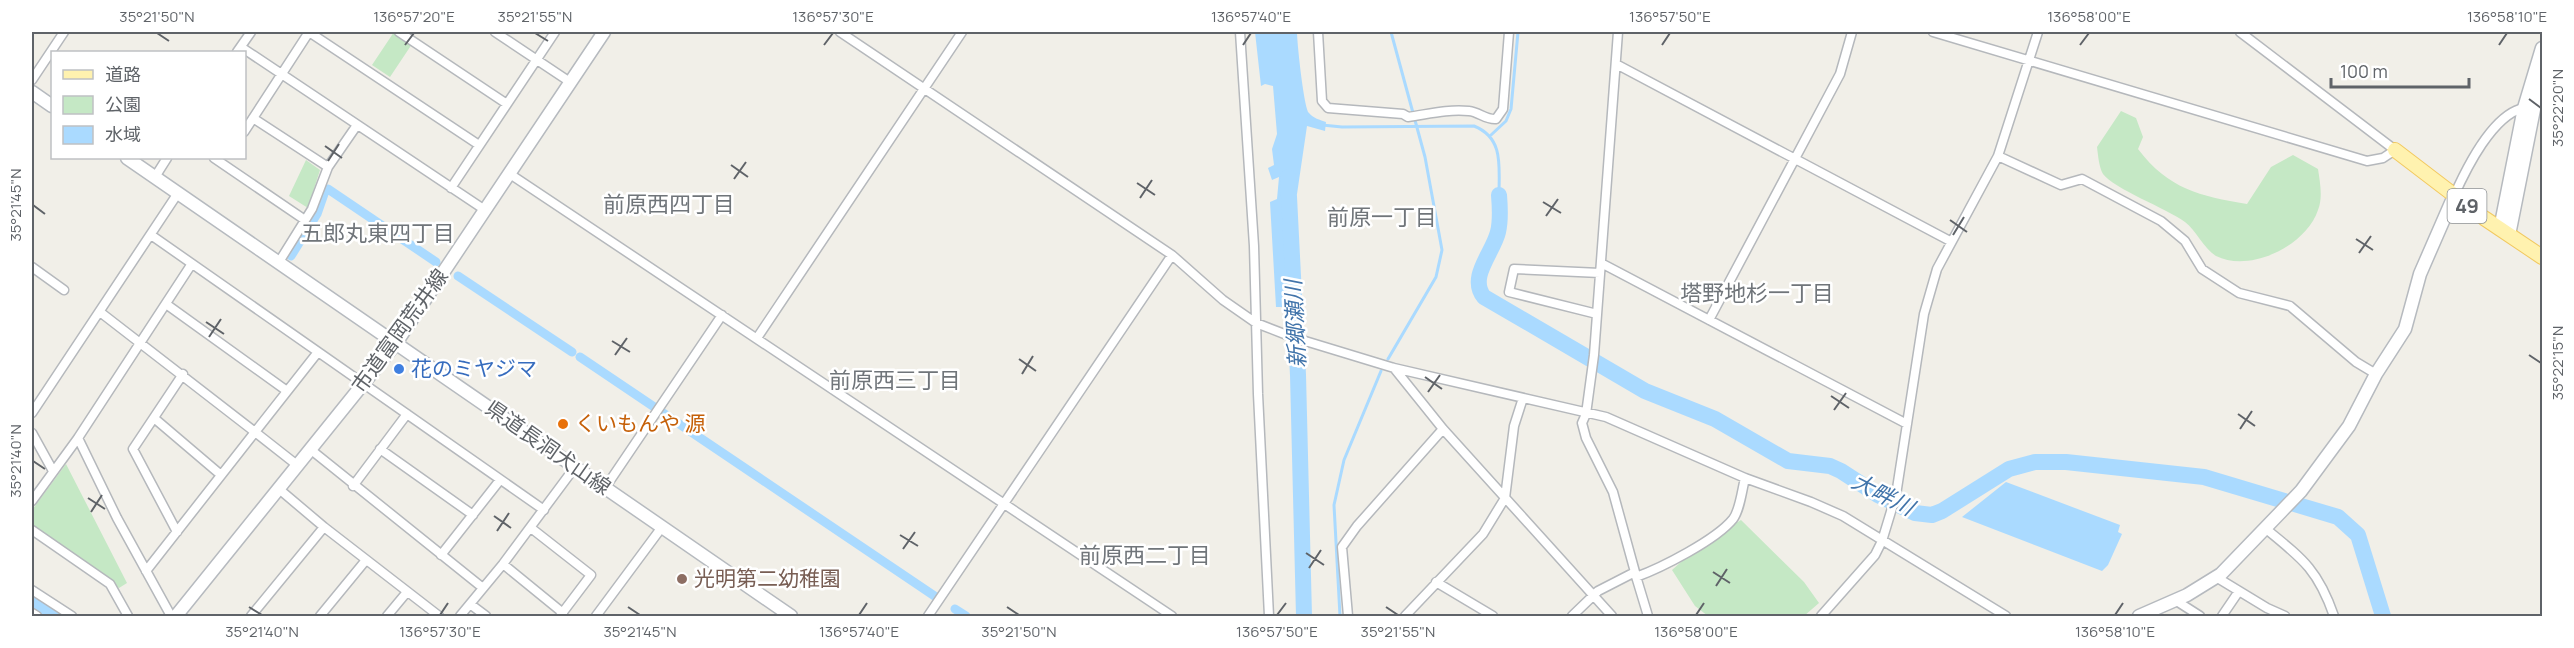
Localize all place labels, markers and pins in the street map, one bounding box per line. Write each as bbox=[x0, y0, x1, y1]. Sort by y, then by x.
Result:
place label: 花のミヤジマ bbox=[411, 354, 537, 382]
marker: 花のミヤジマ bbox=[392, 362, 406, 376]
place label: くいもんや 源 bbox=[575, 409, 705, 437]
marker: くいもんや 源 bbox=[556, 417, 570, 431]
place label: 光明第二幼稚園 bbox=[694, 564, 841, 592]
marker: 光明第二幼稚園 bbox=[675, 572, 689, 586]

